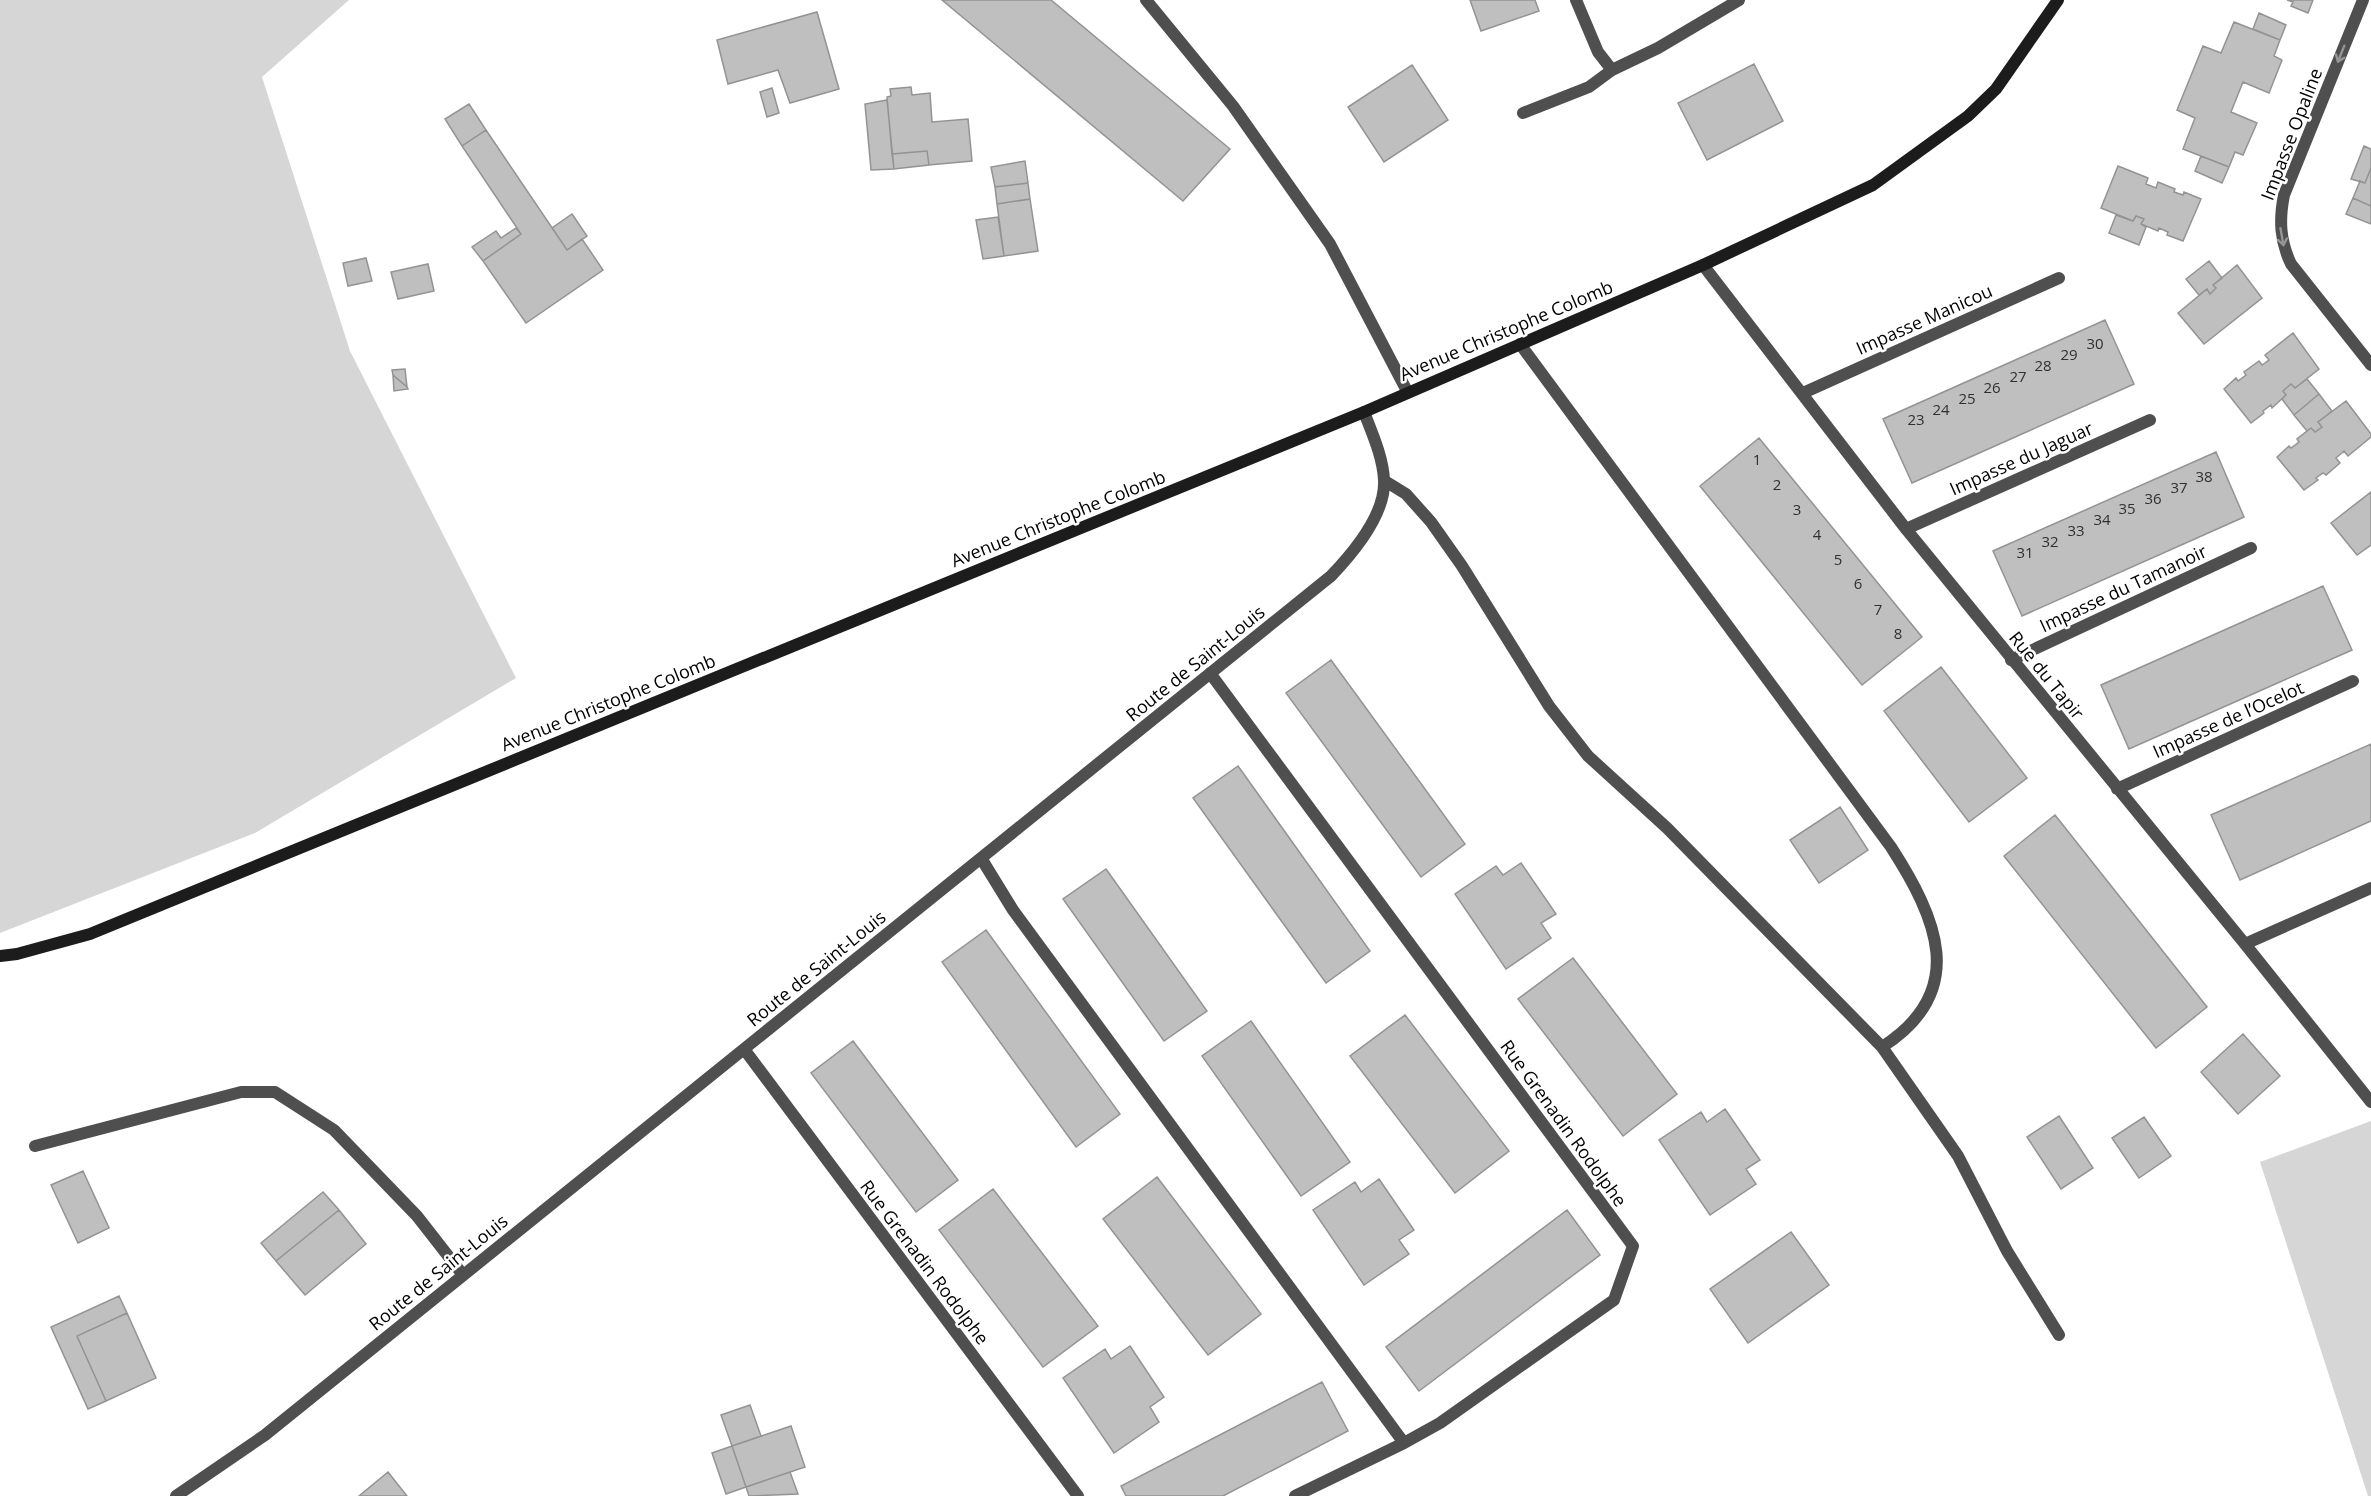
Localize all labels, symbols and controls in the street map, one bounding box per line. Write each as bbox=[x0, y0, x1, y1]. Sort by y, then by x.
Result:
one-way arrow bbox=[2335, 44, 2346, 63]
street label: Impasse Opaline bbox=[2255, 64, 2327, 204]
one-way arrow bbox=[2277, 227, 2288, 247]
street label: Avenue Christophe Colomb bbox=[1396, 274, 1616, 386]
street label: Impasse Manicou bbox=[1852, 278, 1996, 360]
house number: 30 bbox=[2086, 333, 2104, 353]
house number: 29 bbox=[2060, 344, 2078, 364]
house number: 28 bbox=[2034, 355, 2052, 375]
house number: 27 bbox=[2009, 366, 2027, 386]
house number: 26 bbox=[1983, 377, 2001, 397]
house number: 25 bbox=[1958, 388, 1976, 408]
house number: 24 bbox=[1932, 399, 1950, 419]
house number: 23 bbox=[1907, 409, 1925, 429]
street label: Impasse du Jaguar bbox=[1946, 415, 2097, 500]
house number: 1 bbox=[1753, 449, 1761, 469]
street label: Avenue Christophe Colomb bbox=[947, 464, 1169, 572]
house number: 38 bbox=[2195, 466, 2213, 486]
house number: 2 bbox=[1773, 474, 1781, 494]
house number: 37 bbox=[2170, 477, 2188, 497]
house number: 36 bbox=[2144, 488, 2162, 508]
house number: 35 bbox=[2118, 498, 2136, 518]
house number: 3 bbox=[1793, 499, 1801, 519]
house number: 34 bbox=[2093, 509, 2111, 529]
house number: 33 bbox=[2067, 520, 2085, 540]
house number: 4 bbox=[1813, 524, 1822, 544]
house number: 32 bbox=[2041, 531, 2059, 551]
street label: Impasse du Tamanoir bbox=[2036, 538, 2211, 637]
house number: 31 bbox=[2016, 542, 2034, 562]
house number: 5 bbox=[1834, 549, 1842, 569]
house number: 6 bbox=[1854, 573, 1862, 593]
house number: 7 bbox=[1874, 599, 1882, 619]
street label: Route de Saint-Louis bbox=[1121, 600, 1269, 726]
house number: 8 bbox=[1894, 623, 1902, 643]
street label: Rue du Tapir bbox=[2004, 626, 2090, 724]
street label: Avenue Christophe Colomb bbox=[497, 648, 719, 756]
street label: Impasse de l’Ocelot bbox=[2149, 675, 2307, 763]
street label: Route de Saint-Louis bbox=[742, 905, 890, 1031]
street label: Rue Grenadin Rodolphe bbox=[1495, 1035, 1633, 1211]
street label: Rue Grenadin Rodolphe bbox=[855, 1175, 995, 1349]
street label: Route de Saint-Louis bbox=[364, 1209, 512, 1335]

